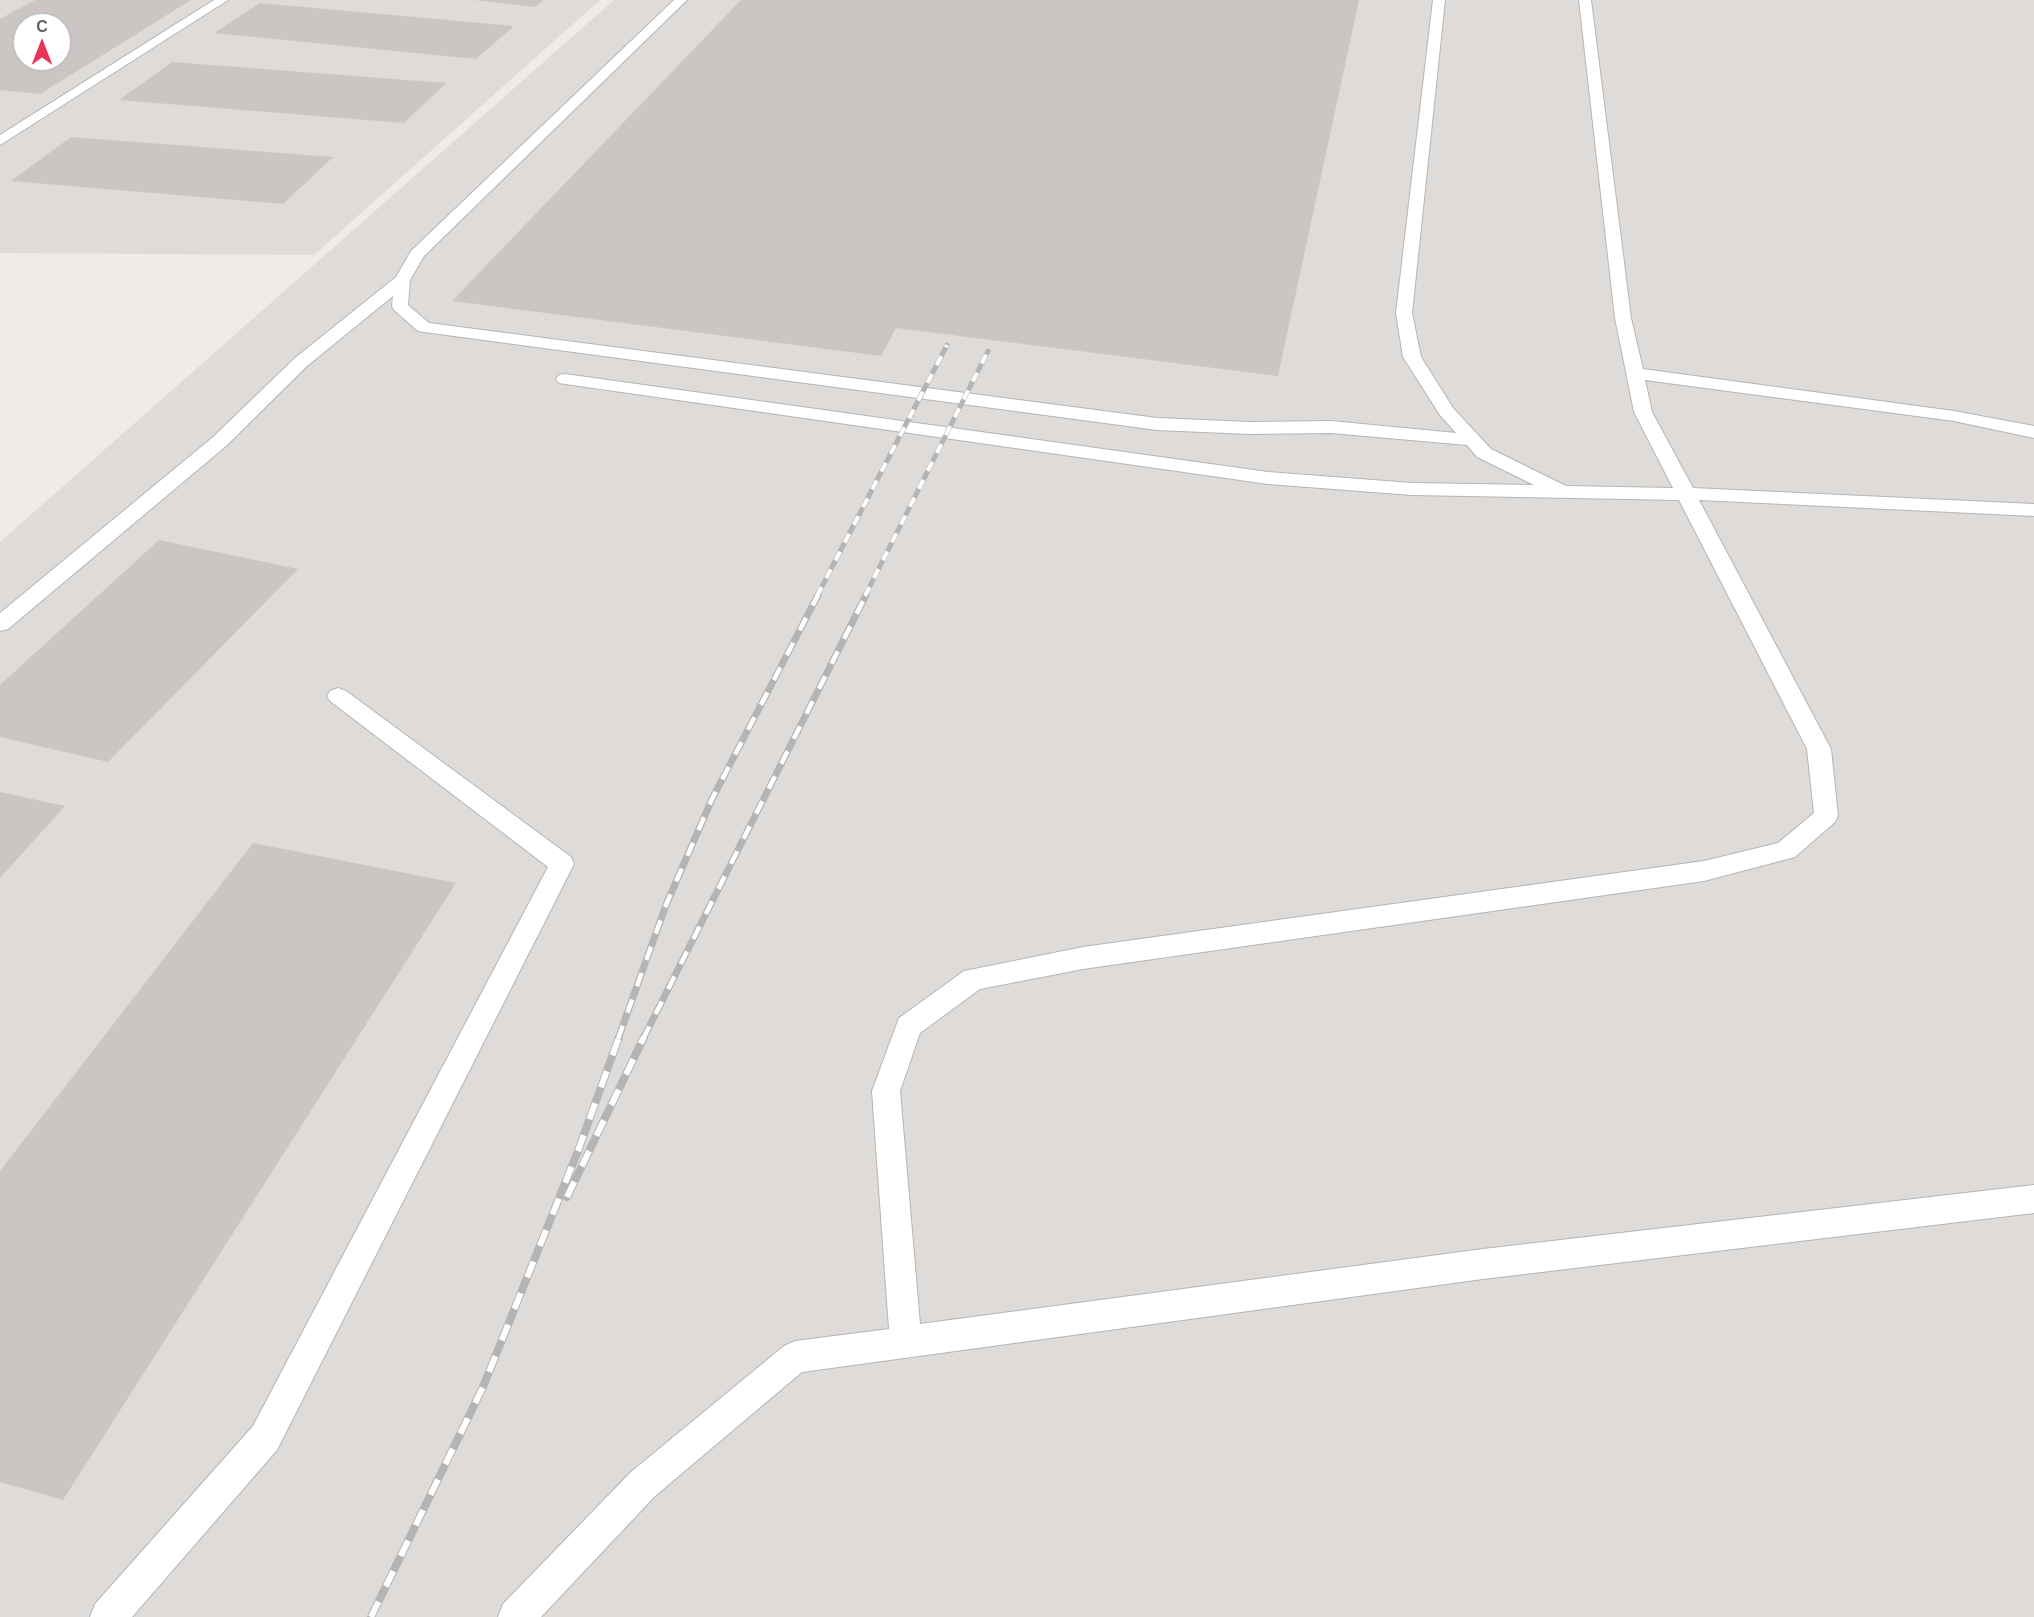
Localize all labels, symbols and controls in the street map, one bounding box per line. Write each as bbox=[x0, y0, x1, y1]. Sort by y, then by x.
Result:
north arrow bbox=[12, 12, 72, 72]
text: С bbox=[36, 16, 48, 35]

